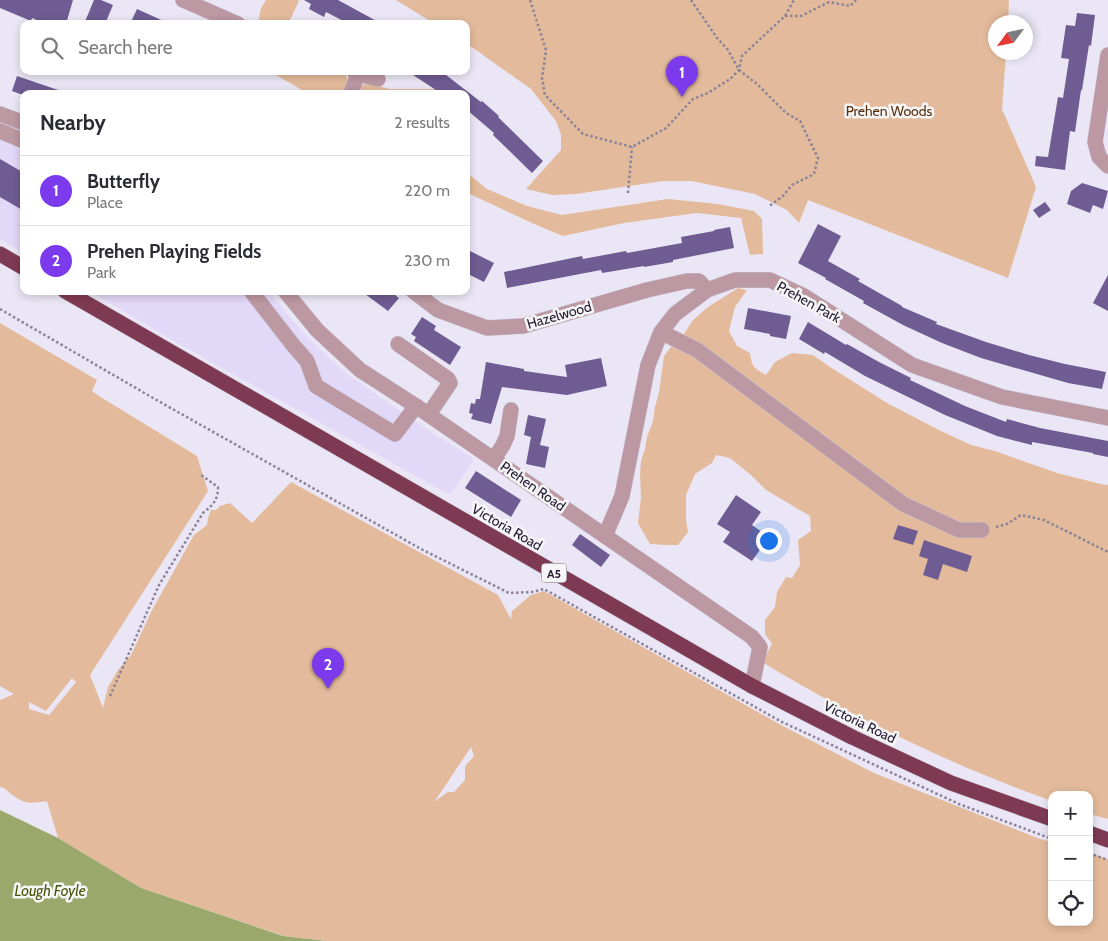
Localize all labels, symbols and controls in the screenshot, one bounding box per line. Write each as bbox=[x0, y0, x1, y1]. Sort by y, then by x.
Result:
north arrow bbox=[988, 15, 1033, 60]
search box bbox=[20, 20, 470, 75]
icon: search bbox=[38, 34, 66, 62]
text: Search here bbox=[78, 36, 172, 59]
pin: 1 bbox=[666, 56, 698, 97]
park label: Prehen Woods bbox=[846, 102, 933, 120]
text: Nearby bbox=[40, 110, 106, 135]
text: 2 results bbox=[394, 113, 450, 132]
text: Butterfly bbox=[87, 170, 160, 193]
text: 1 bbox=[53, 181, 59, 200]
text: 220 m bbox=[404, 181, 450, 200]
text: Place bbox=[87, 193, 123, 212]
text: Prehen Playing Fields bbox=[87, 240, 261, 263]
text: 2 bbox=[52, 251, 60, 270]
text: 230 m bbox=[404, 251, 450, 270]
text: Park bbox=[87, 263, 116, 282]
street label: Prehen Park bbox=[774, 277, 845, 327]
street label: Hazelwood bbox=[525, 297, 593, 333]
street label: Prehen Road bbox=[497, 457, 569, 515]
street label: Victoria Road bbox=[469, 500, 545, 554]
your location bbox=[756, 528, 782, 554]
road number: A5 bbox=[542, 564, 566, 582]
pin: 2 bbox=[312, 648, 344, 689]
street label: Victoria Road bbox=[821, 697, 899, 747]
map controls bbox=[1048, 791, 1093, 926]
button: + bbox=[1048, 791, 1093, 836]
button: − bbox=[1048, 836, 1093, 881]
button: locate bbox=[1048, 881, 1093, 926]
water label: Lough Foyle bbox=[14, 882, 86, 900]

